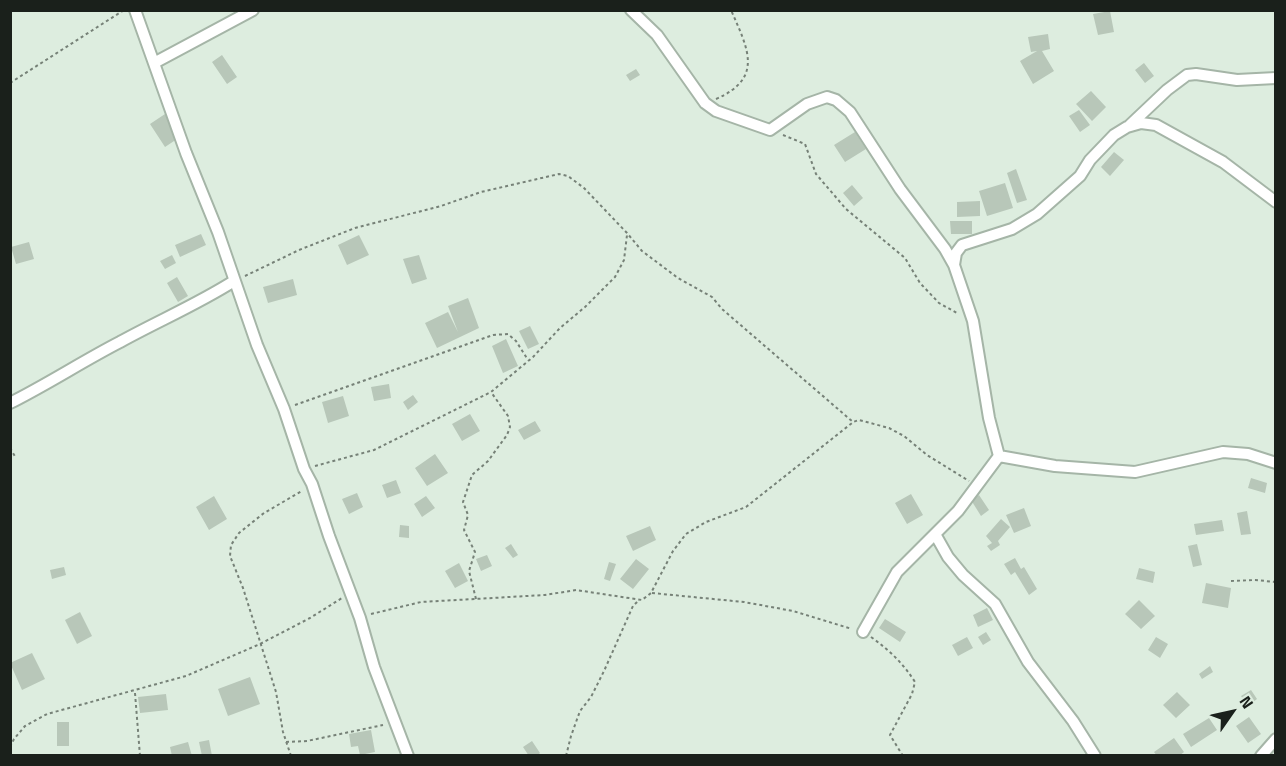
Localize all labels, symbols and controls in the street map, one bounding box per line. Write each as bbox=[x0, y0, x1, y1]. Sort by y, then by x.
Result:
north arrow bbox=[1202, 682, 1262, 742]
text: N bbox=[1234, 691, 1260, 713]

